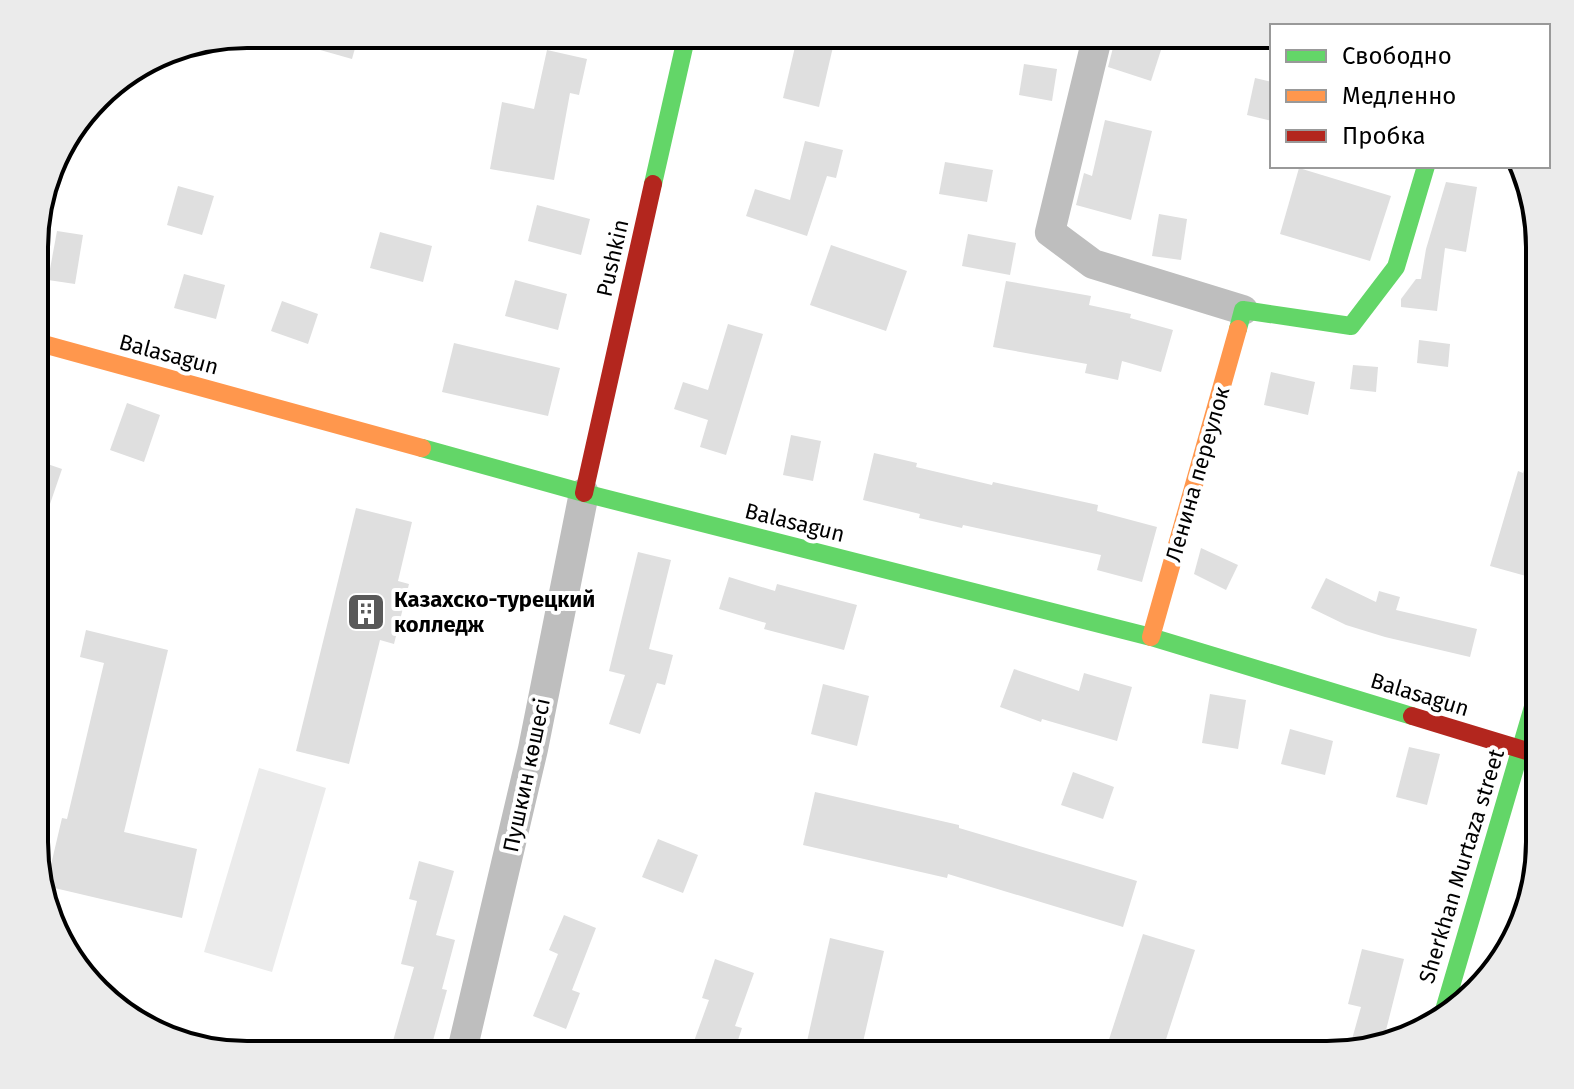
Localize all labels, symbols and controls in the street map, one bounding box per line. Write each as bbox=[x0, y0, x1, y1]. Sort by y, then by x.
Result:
legend bbox=[1270, 24, 1550, 168]
text: Свободно bbox=[1342, 42, 1452, 70]
text: Медленно bbox=[1342, 82, 1456, 110]
text: Пробка bbox=[1342, 122, 1426, 150]
street label: Pushkin bbox=[591, 217, 634, 299]
street label: Balasagun bbox=[116, 328, 222, 381]
street label: Ленина переулок bbox=[1160, 383, 1236, 565]
street label: Balasagun bbox=[742, 497, 848, 548]
place label: Казахско-турецкий колледж bbox=[394, 586, 595, 638]
building icon: Казахско-турецкий колледж bbox=[345, 591, 387, 633]
street label: Balasagun bbox=[1367, 667, 1473, 722]
street label: Пушкин көшесі bbox=[497, 696, 556, 855]
street label: Sherkhan Murtaza street bbox=[1413, 746, 1510, 986]

